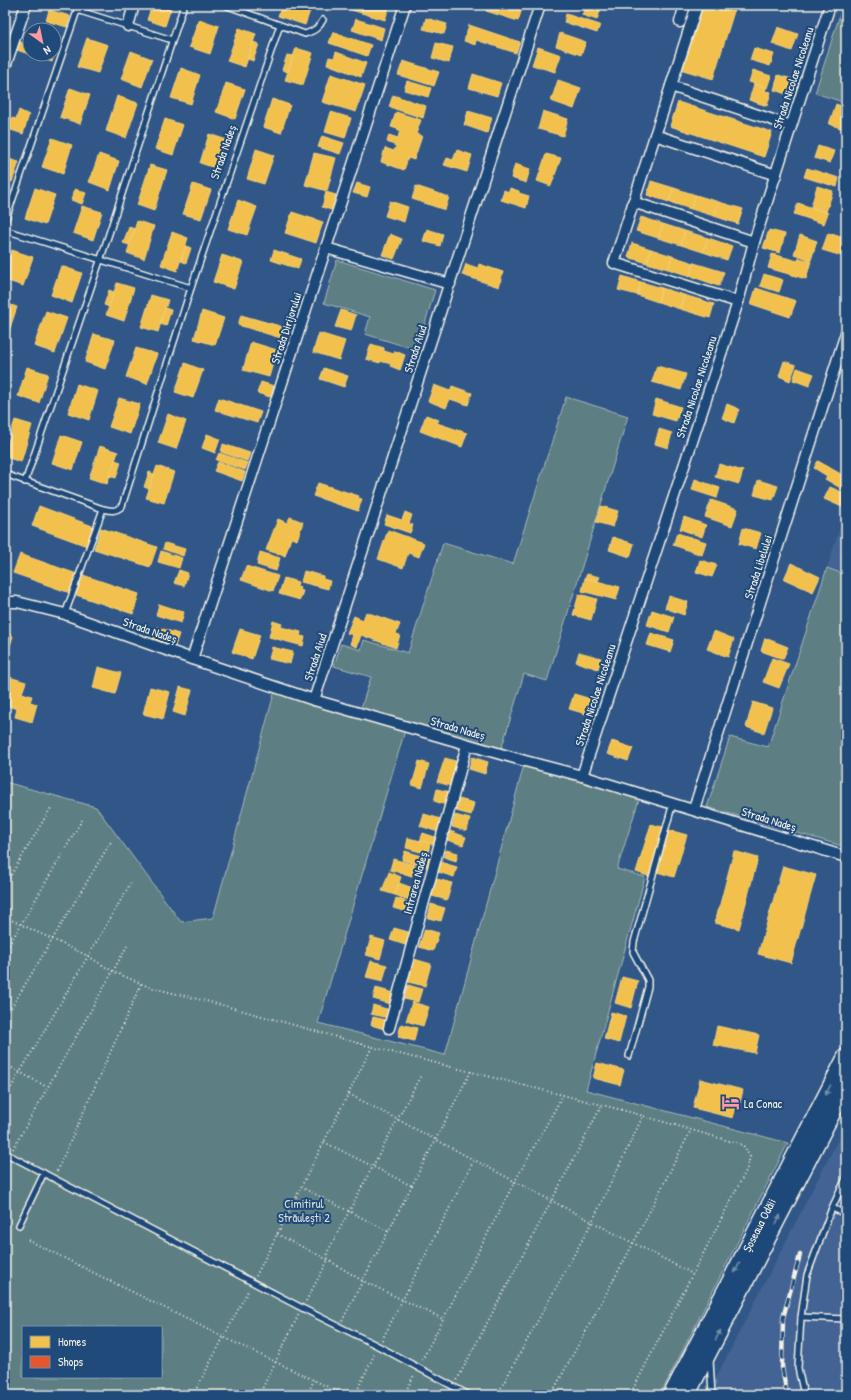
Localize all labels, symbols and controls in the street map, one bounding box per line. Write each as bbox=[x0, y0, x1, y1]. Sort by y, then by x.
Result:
north arrow bbox=[22, 22, 62, 62]
street label: Strada Nicolae Nicoleanu bbox=[768, 25, 818, 131]
text: N bbox=[41, 43, 54, 58]
street label: Strada Nadeș bbox=[206, 122, 240, 181]
street label: Strada Dirijorului bbox=[266, 290, 306, 366]
street label: Strada Aiud bbox=[399, 323, 431, 375]
street label: Strada Nicolae Nicoleanu bbox=[671, 334, 721, 440]
street label: Strada Libelulei bbox=[740, 533, 776, 601]
street label: Strada Nadeș bbox=[121, 613, 180, 647]
street label: Strada Aiud bbox=[299, 631, 331, 683]
street label: Strada Nicolae Nicoleanu bbox=[570, 642, 620, 748]
street label: Strada Nadeș bbox=[429, 712, 488, 744]
street label: Strada Nadeș bbox=[740, 803, 799, 835]
street label: Intrarea Nadeș bbox=[399, 850, 432, 916]
one-way arrow bbox=[825, 1085, 831, 1096]
hotel icon: La Conac bbox=[721, 1093, 741, 1113]
place label: La Conac bbox=[744, 1095, 782, 1112]
park label: Cimitirul Străulești 2 bbox=[278, 1195, 330, 1226]
street label: Șoseaua Odăii bbox=[738, 1195, 780, 1255]
one-way arrow bbox=[774, 1214, 781, 1226]
one-way arrow bbox=[733, 1263, 740, 1274]
legend bbox=[22, 1326, 162, 1378]
one-way arrow bbox=[715, 1330, 721, 1341]
text: Homes bbox=[58, 1333, 86, 1350]
text: Shops bbox=[58, 1353, 84, 1370]

